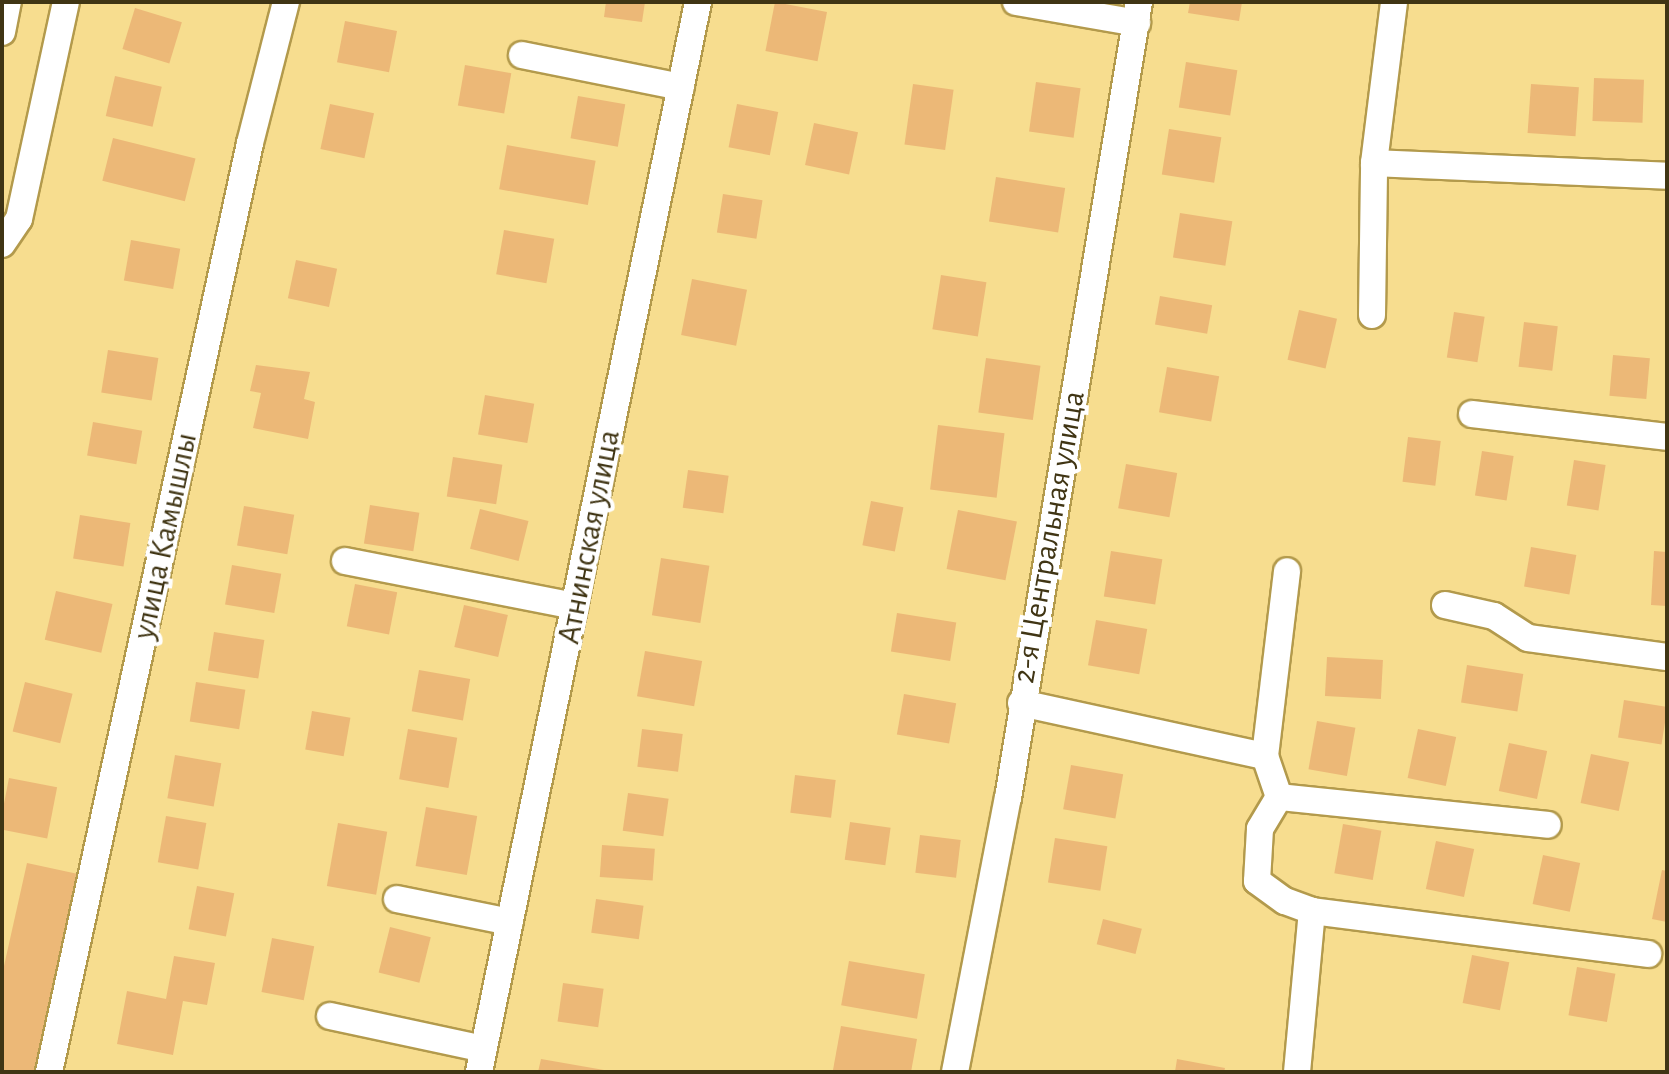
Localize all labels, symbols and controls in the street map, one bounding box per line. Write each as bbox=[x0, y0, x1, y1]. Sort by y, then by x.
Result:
street label: 2-я Центральная улица bbox=[1004, 388, 1094, 686]
street label: Атнинская улица bbox=[549, 427, 629, 647]
street label: улица Камышлы bbox=[124, 429, 206, 643]

